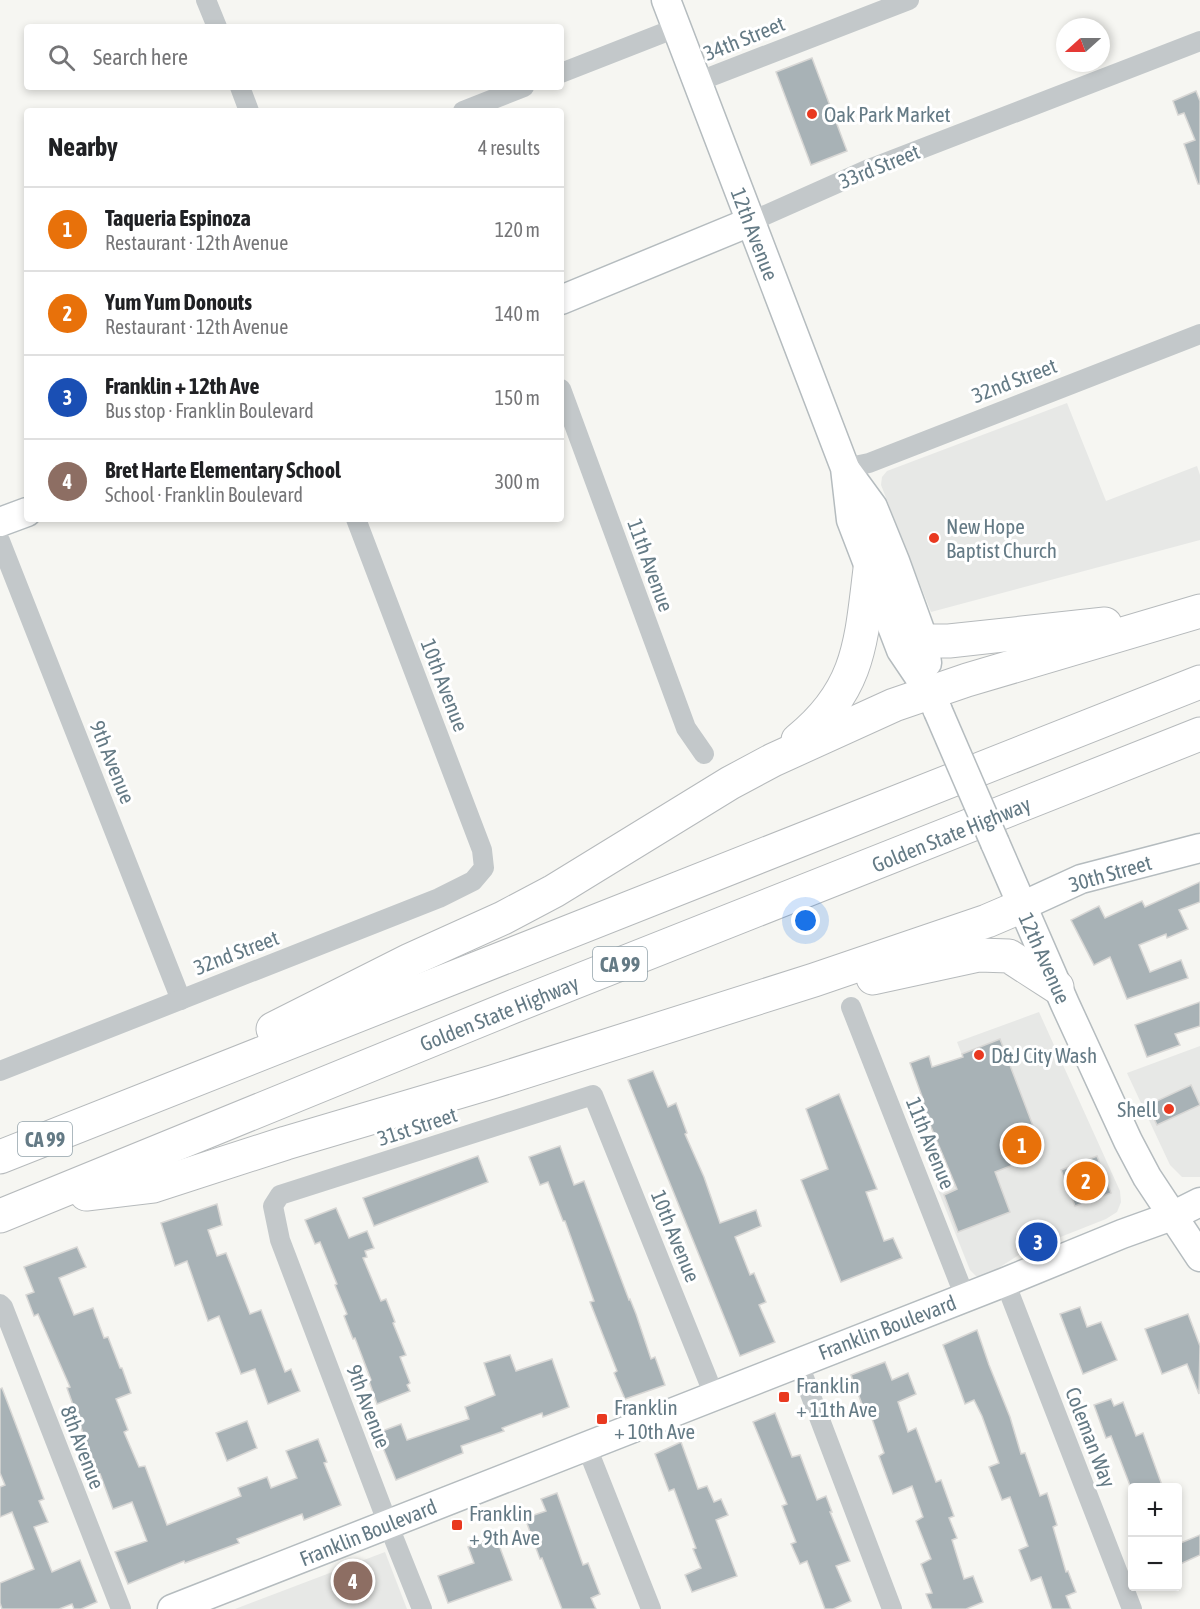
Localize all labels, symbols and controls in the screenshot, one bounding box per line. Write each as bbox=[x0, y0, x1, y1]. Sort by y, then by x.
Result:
street label: 34th Street bbox=[700, 11, 788, 65]
north arrow bbox=[1056, 18, 1110, 72]
search box bbox=[24, 24, 564, 90]
icon: search bbox=[45, 41, 78, 74]
text: Search here bbox=[93, 44, 188, 70]
place label: Oak Park Market bbox=[824, 102, 951, 126]
marker: Oak Park Market bbox=[805, 107, 819, 121]
text: Nearby bbox=[48, 132, 118, 162]
text: 4 results bbox=[478, 136, 540, 159]
street label: 33rd Street bbox=[835, 139, 923, 193]
street label: 12th Avenue bbox=[726, 184, 784, 284]
text: Taqueria Espinoza bbox=[105, 205, 251, 231]
text: 1 bbox=[63, 218, 72, 241]
text: 120 m bbox=[495, 218, 540, 241]
text: Restaurant · 12th Avenue bbox=[105, 231, 288, 254]
text: Yum Yum Donouts bbox=[105, 289, 252, 315]
text: 2 bbox=[63, 302, 72, 325]
text: 140 m bbox=[495, 302, 540, 325]
text: Restaurant · 12th Avenue bbox=[105, 315, 288, 338]
street label: 32nd Street bbox=[968, 353, 1060, 407]
text: Franklin + 12th Ave bbox=[105, 373, 259, 399]
text: 3 bbox=[63, 386, 72, 409]
text: 150 m bbox=[495, 386, 540, 409]
text: Bus stop · Franklin Boulevard bbox=[105, 399, 314, 422]
text: Bret Harte Elementary School bbox=[105, 457, 341, 483]
text: 4 bbox=[63, 470, 72, 493]
text: 300 m bbox=[495, 470, 540, 493]
text: School · Franklin Boulevard bbox=[105, 483, 303, 506]
place label: New Hope Baptist Church bbox=[946, 514, 1057, 562]
street label: 11th Avenue bbox=[623, 515, 679, 615]
marker: New Hope Baptist Church bbox=[927, 531, 941, 545]
street label: 10th Avenue bbox=[416, 635, 474, 735]
street label: 9th Avenue bbox=[86, 717, 140, 807]
street label: Golden State Highway bbox=[868, 791, 1034, 877]
street label: 30th Street bbox=[1066, 850, 1154, 896]
your location bbox=[791, 906, 820, 935]
street label: 12th Avenue bbox=[1014, 909, 1076, 1007]
street label: 32nd Street bbox=[190, 925, 282, 979]
road number: CA 99 bbox=[593, 947, 647, 981]
street label: Golden State Highway bbox=[416, 970, 582, 1056]
place label: D&J City Wash bbox=[991, 1043, 1097, 1067]
marker: D&J City Wash bbox=[972, 1048, 986, 1062]
street label: 11th Avenue bbox=[902, 1094, 960, 1192]
place label: Shell bbox=[1117, 1097, 1157, 1121]
street label: 31st Street bbox=[374, 1102, 460, 1150]
marker: Shell bbox=[1162, 1102, 1176, 1116]
road number: CA 99 bbox=[18, 1122, 72, 1156]
pin: 1 bbox=[1002, 1122, 1042, 1168]
pin: 2 bbox=[1066, 1158, 1106, 1204]
street label: 10th Avenue bbox=[647, 1187, 705, 1285]
pin: 3 bbox=[1018, 1220, 1058, 1264]
street label: Franklin Boulevard bbox=[815, 1290, 959, 1364]
street label: 9th Avenue bbox=[342, 1361, 396, 1451]
place label: Franklin + 11th Ave bbox=[796, 1373, 877, 1421]
street label: Coleman Way bbox=[1061, 1384, 1121, 1491]
marker: Franklin + 11th Ave bbox=[777, 1390, 791, 1404]
place label: Franklin + 10th Ave bbox=[614, 1395, 695, 1443]
street label: 8th Avenue bbox=[56, 1402, 110, 1492]
marker: Franklin + 10th Ave bbox=[595, 1412, 609, 1426]
map controls bbox=[1128, 1483, 1182, 1591]
button: + bbox=[1128, 1483, 1182, 1537]
street label: Franklin Boulevard bbox=[296, 1494, 440, 1570]
place label: Franklin + 9th Ave bbox=[469, 1501, 540, 1549]
marker: Franklin + 9th Ave bbox=[450, 1518, 464, 1532]
button: − bbox=[1128, 1537, 1182, 1591]
pin: 4 bbox=[334, 1558, 372, 1604]

